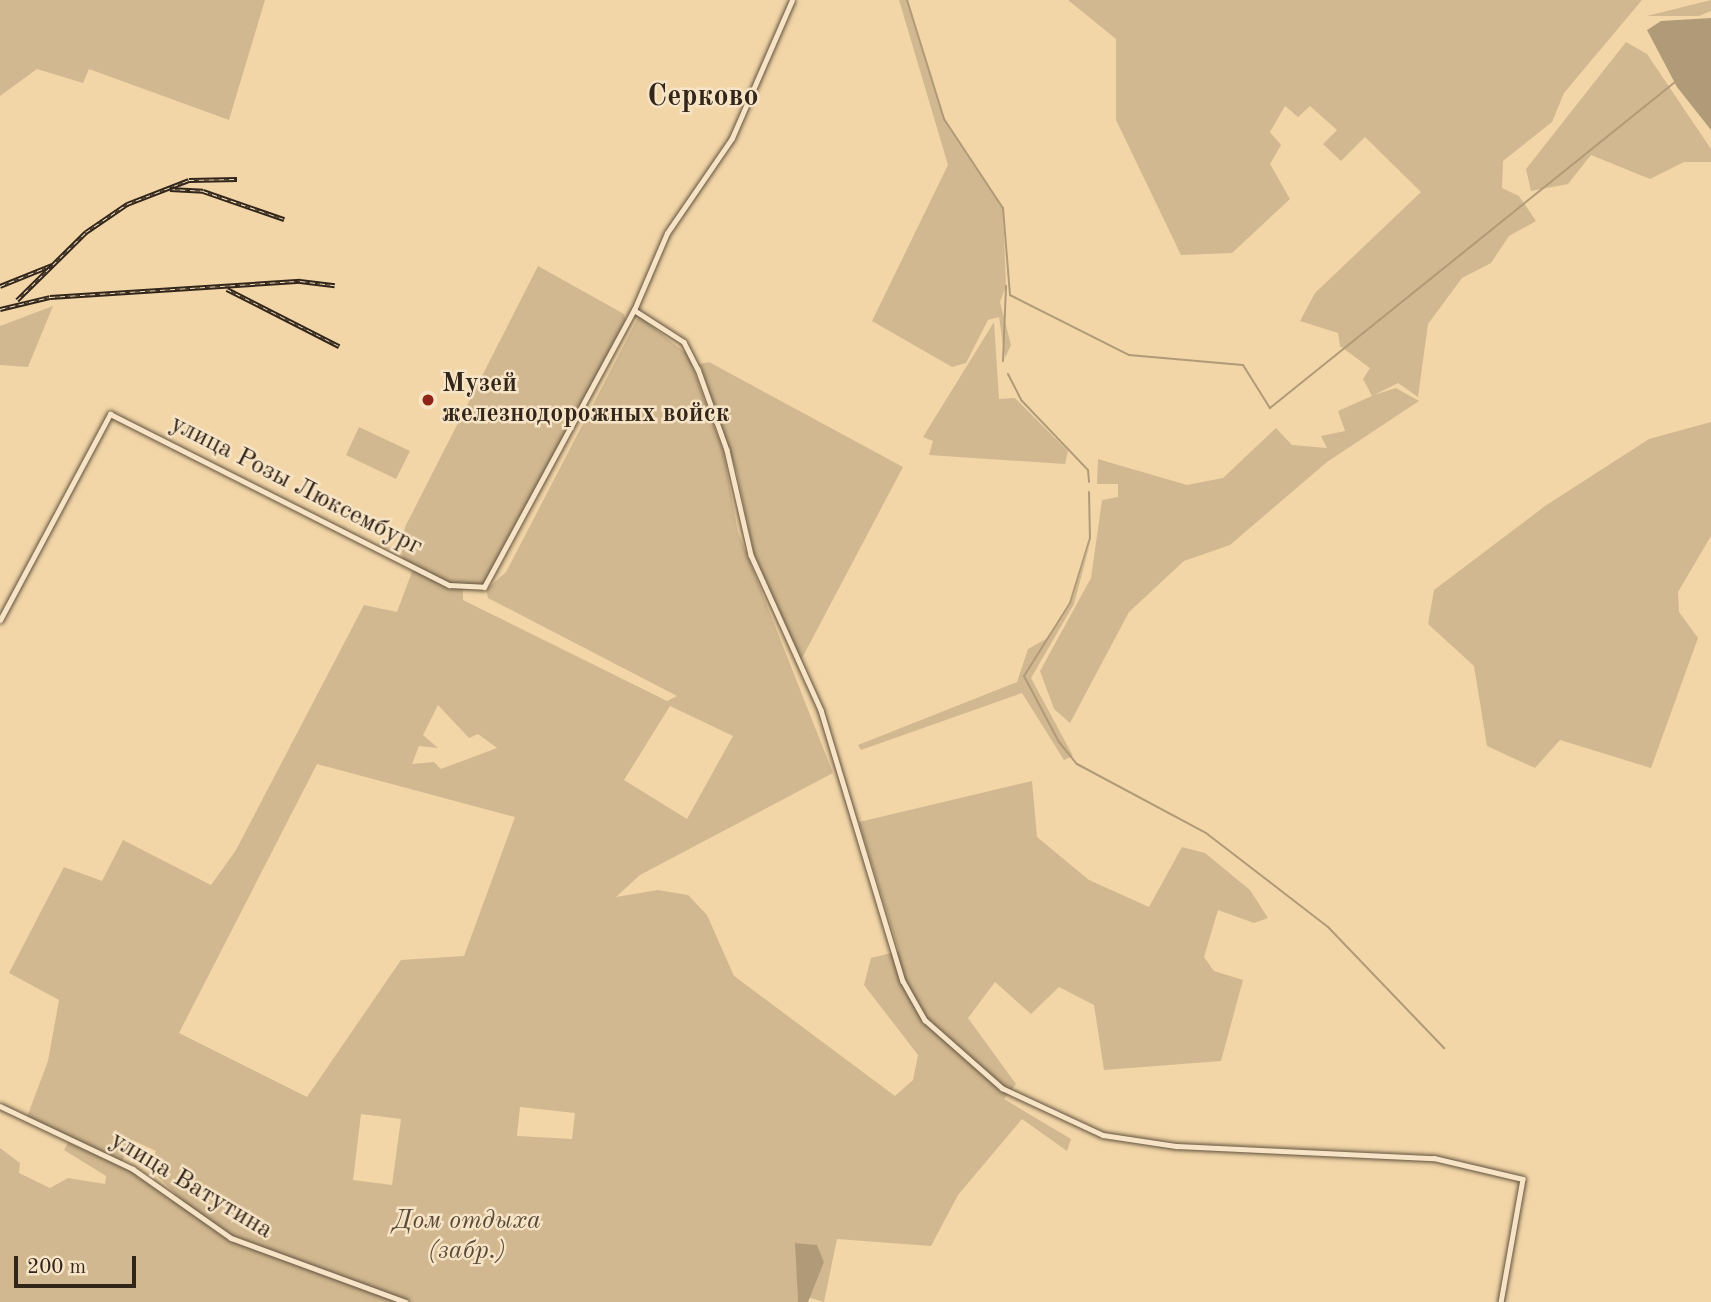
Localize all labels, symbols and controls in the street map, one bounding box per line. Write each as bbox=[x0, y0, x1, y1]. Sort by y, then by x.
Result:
district label: Серково bbox=[647, 79, 759, 115]
place label: Музей железнодорожных войск bbox=[442, 369, 730, 430]
marker: Музей железнодорожных войск bbox=[420, 392, 436, 408]
street label: улица Розы Люксембург bbox=[165, 409, 427, 563]
street label: улица Ватутина bbox=[104, 1125, 278, 1247]
park label: Дом отдыха (забр.) bbox=[393, 1206, 541, 1268]
scale bar bbox=[18, 1242, 140, 1286]
text: 200 m bbox=[27, 1257, 86, 1278]

